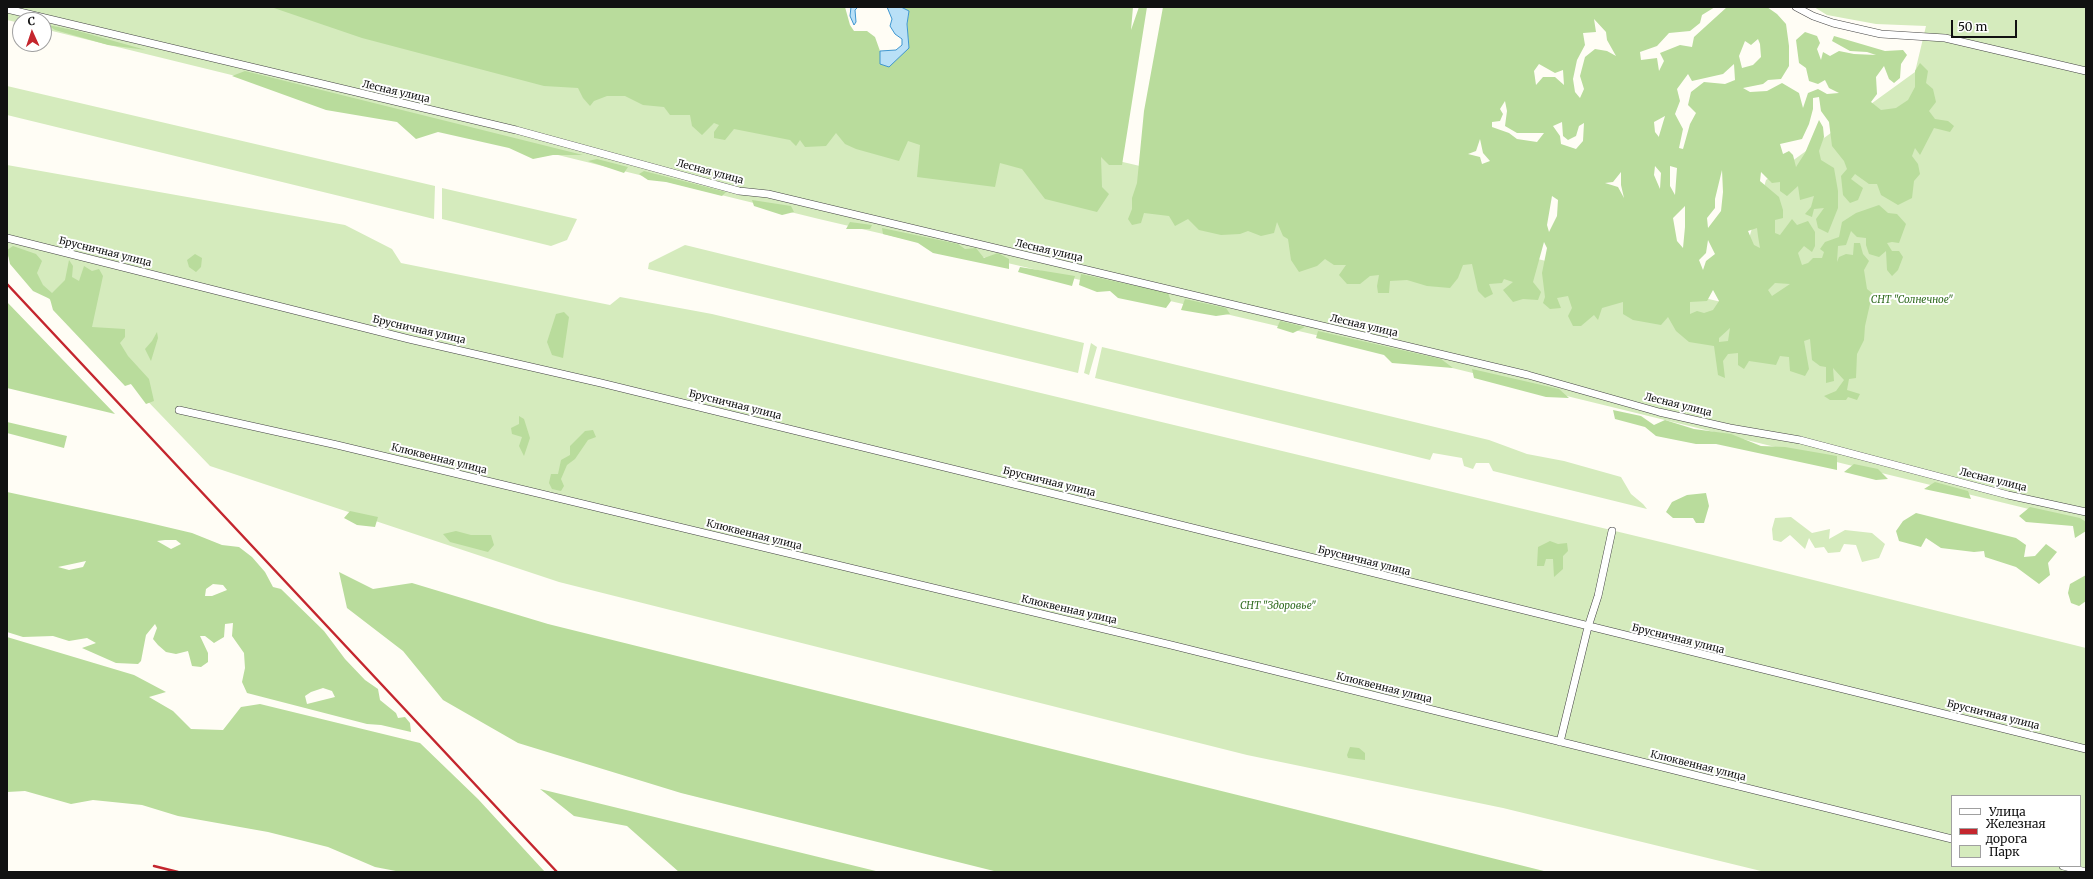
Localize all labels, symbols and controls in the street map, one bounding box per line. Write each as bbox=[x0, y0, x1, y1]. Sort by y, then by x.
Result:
north arrow bbox=[12, 12, 52, 52]
scale bar bbox=[1953, 12, 2019, 38]
text: С bbox=[27, 14, 35, 28]
text: 50 m bbox=[1958, 19, 1987, 34]
street label: Лесная улица bbox=[361, 78, 431, 106]
street label: Лесная улица bbox=[675, 157, 745, 187]
street label: Брусничная улица bbox=[57, 235, 153, 269]
street label: Лесная улица bbox=[1014, 237, 1084, 265]
park label: СНТ "Солнечное" bbox=[1871, 294, 1953, 306]
street label: Лесная улица bbox=[1329, 312, 1399, 340]
street label: Брусничная улица bbox=[371, 313, 467, 347]
street label: Брусничная улица bbox=[687, 388, 783, 422]
street label: Лесная улица bbox=[1643, 391, 1713, 419]
street label: Клюквенная улица bbox=[390, 441, 488, 477]
street label: Брусничная улица bbox=[1001, 465, 1097, 499]
street label: Лесная улица bbox=[1958, 466, 2028, 494]
street label: Клюквенная улица bbox=[705, 517, 803, 553]
street label: Брусничная улица bbox=[1316, 544, 1412, 578]
street label: Клюквенная улица bbox=[1020, 593, 1118, 627]
park label: СНТ "Здоровье" bbox=[1240, 600, 1316, 612]
street label: Брусничная улица bbox=[1630, 622, 1726, 656]
street label: Клюквенная улица bbox=[1335, 670, 1433, 706]
street label: Брусничная улица bbox=[1945, 698, 2041, 732]
street label: Клюквенная улица bbox=[1649, 748, 1747, 784]
legend bbox=[1951, 795, 2081, 867]
text: Улица bbox=[1989, 804, 2026, 819]
text: Железная дорога bbox=[1986, 816, 2046, 846]
text: Парк bbox=[1989, 844, 2020, 859]

